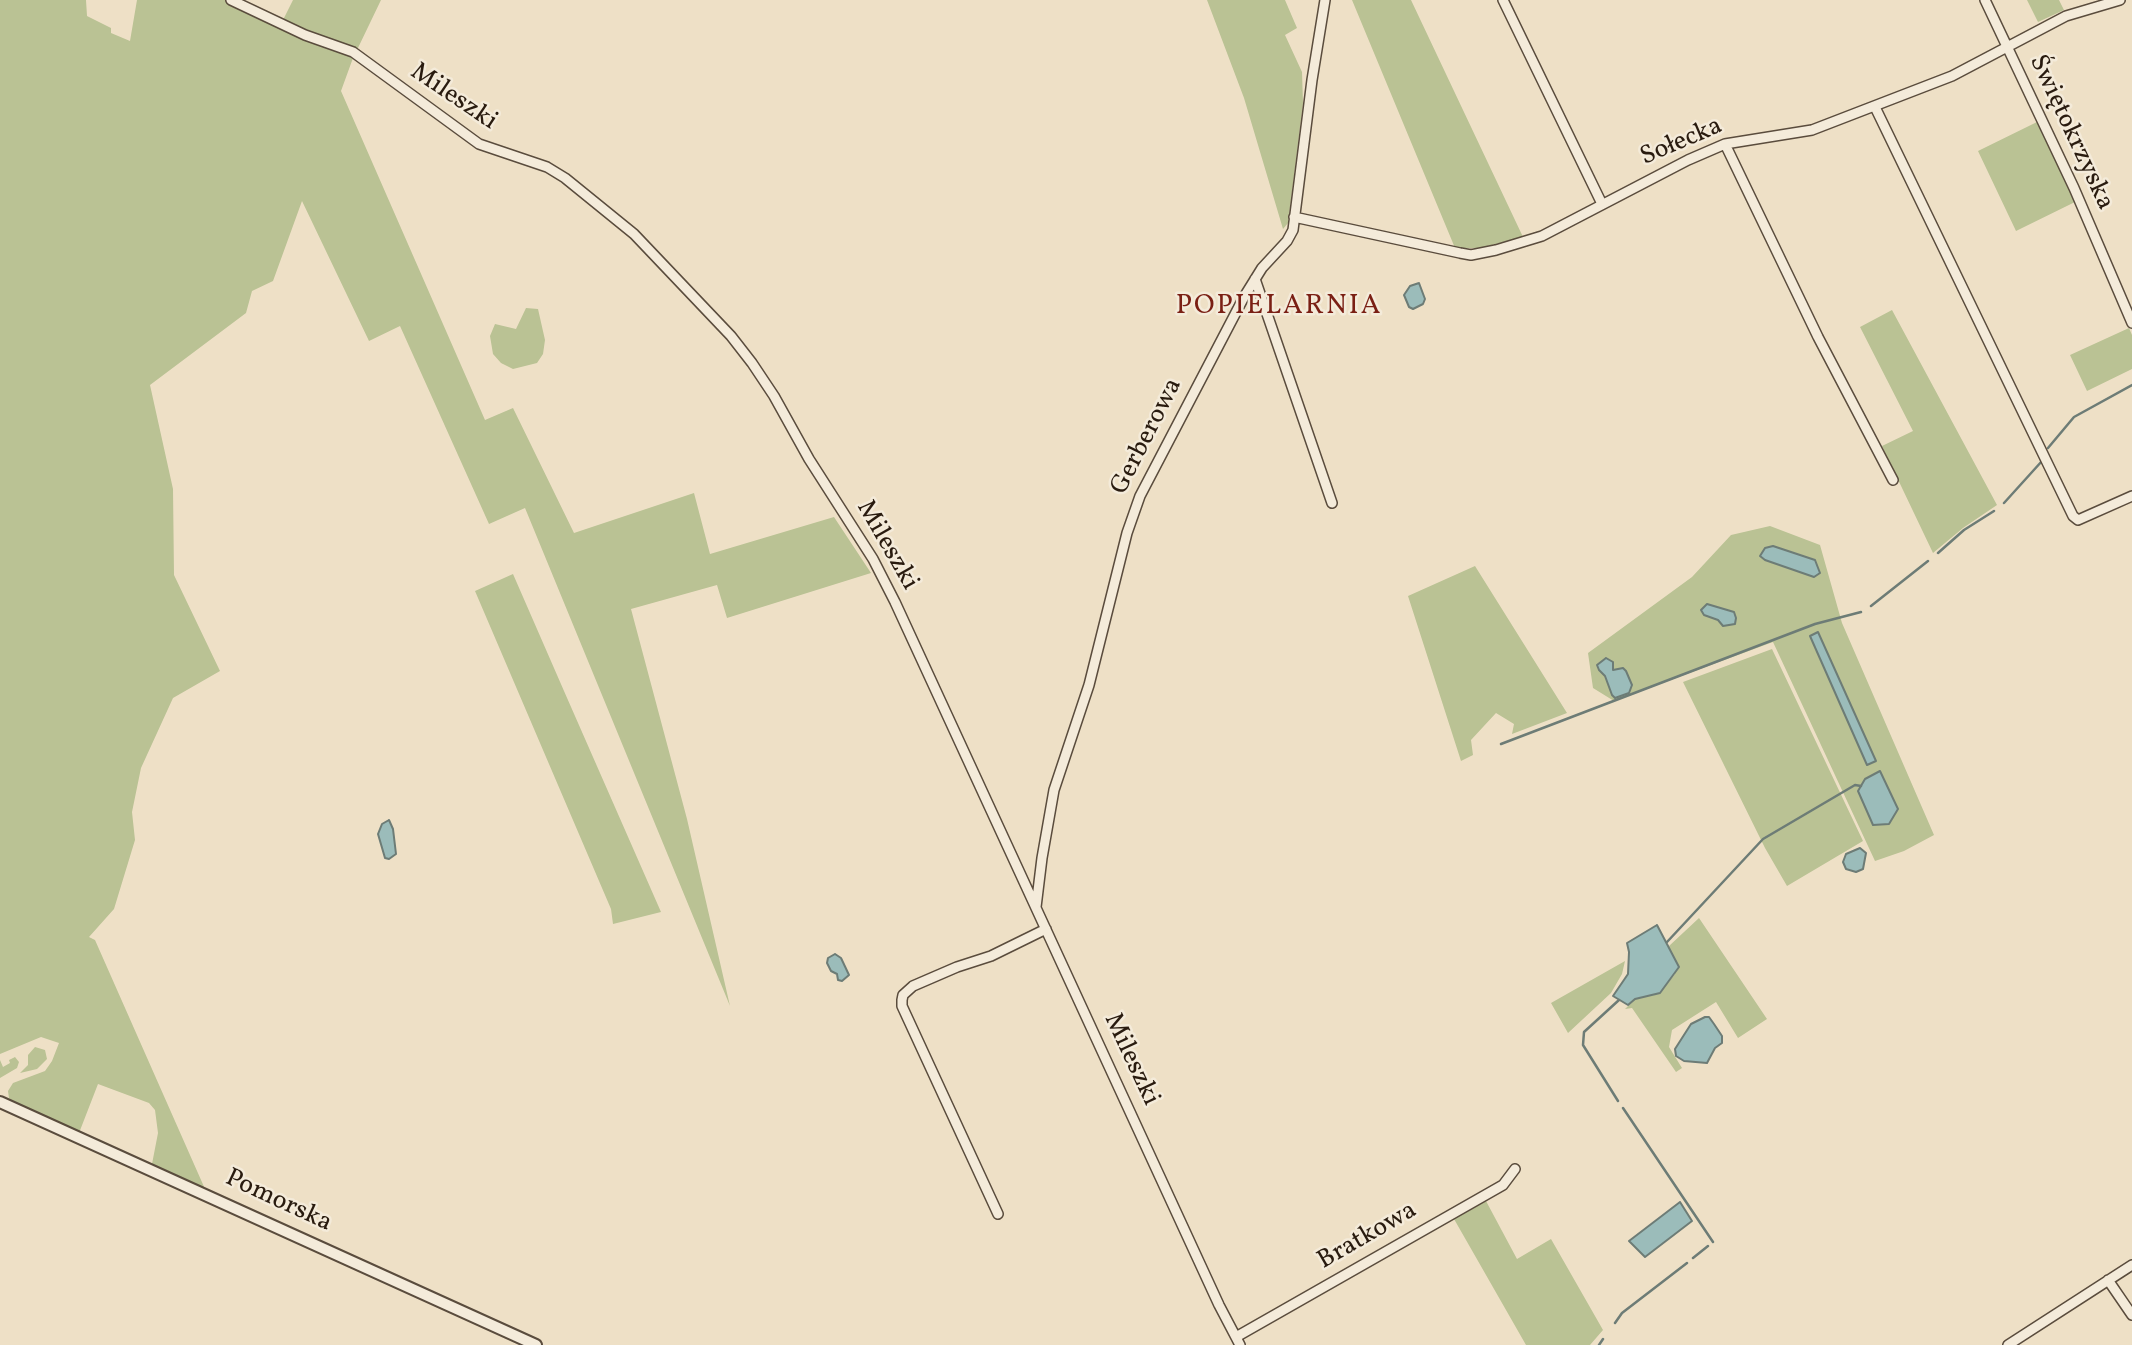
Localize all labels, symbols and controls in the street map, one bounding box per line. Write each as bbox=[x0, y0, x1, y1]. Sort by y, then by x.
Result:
street label: Świętokrzyska bbox=[2020, 51, 2120, 215]
street label: Mileszki bbox=[404, 58, 502, 138]
street label: Sołecka bbox=[1636, 112, 1728, 174]
district label: POPIELARNIA bbox=[1177, 291, 1381, 325]
street label: Gerberowa bbox=[1105, 374, 1191, 500]
street label: Mileszki bbox=[848, 496, 924, 596]
street label: Mileszki bbox=[1095, 1009, 1165, 1111]
street label: Pomorska bbox=[220, 1164, 336, 1240]
street label: Bratkowa bbox=[1313, 1196, 1423, 1278]

